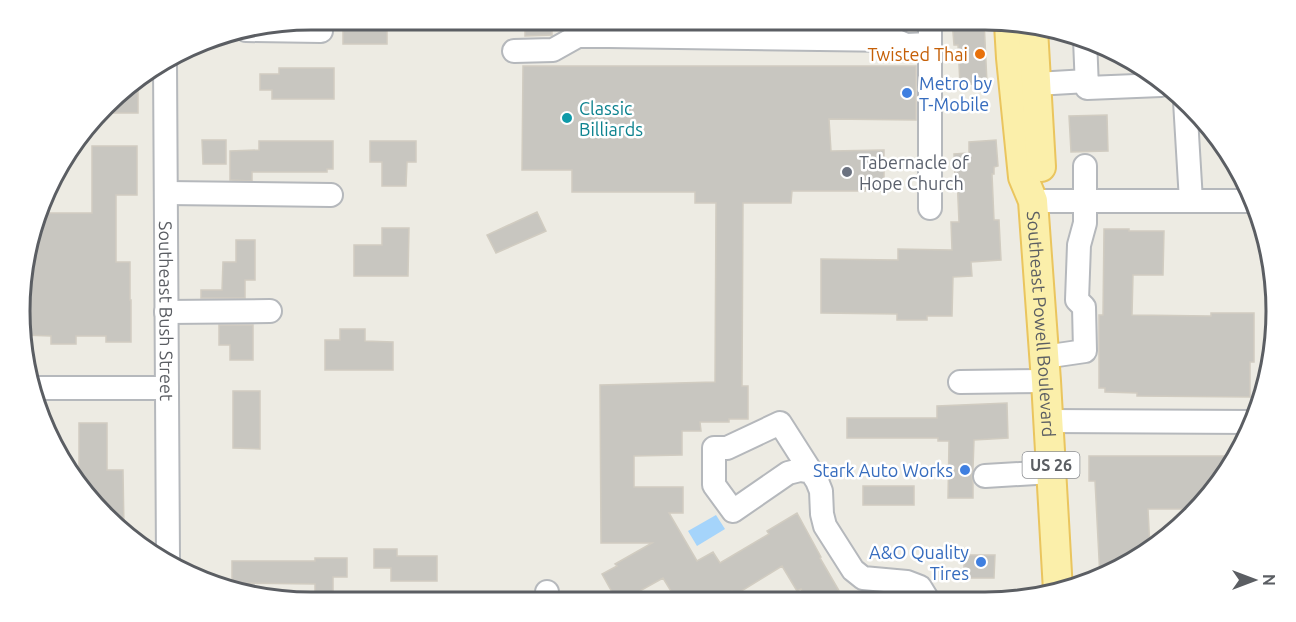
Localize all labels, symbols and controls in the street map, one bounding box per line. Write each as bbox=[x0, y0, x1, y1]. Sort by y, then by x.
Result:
place label: Twisted Thai bbox=[868, 44, 968, 64]
marker: Twisted Thai bbox=[973, 47, 987, 61]
place label: Metro by T-Mobile bbox=[919, 73, 993, 114]
marker: Metro by T-Mobile bbox=[900, 86, 914, 100]
place label: Classic Billiards bbox=[579, 98, 643, 139]
marker: Classic Billiards bbox=[560, 111, 574, 125]
place label: Tabernacle of Hope Church bbox=[859, 152, 969, 193]
marker: Tabernacle of Hope Church bbox=[840, 165, 854, 179]
street label: Southeast Powell Boulevard bbox=[1024, 210, 1059, 438]
street label: Southeast Bush Street bbox=[156, 221, 177, 401]
road number: US 26 bbox=[1022, 452, 1080, 478]
place label: Stark Auto Works bbox=[813, 460, 953, 480]
marker: Stark Auto Works bbox=[958, 463, 972, 477]
place label: A&O Quality Tires bbox=[869, 542, 969, 583]
north arrow bbox=[1224, 550, 1284, 610]
marker: A&O Quality Tires bbox=[974, 555, 988, 569]
text: N bbox=[1260, 574, 1278, 586]

